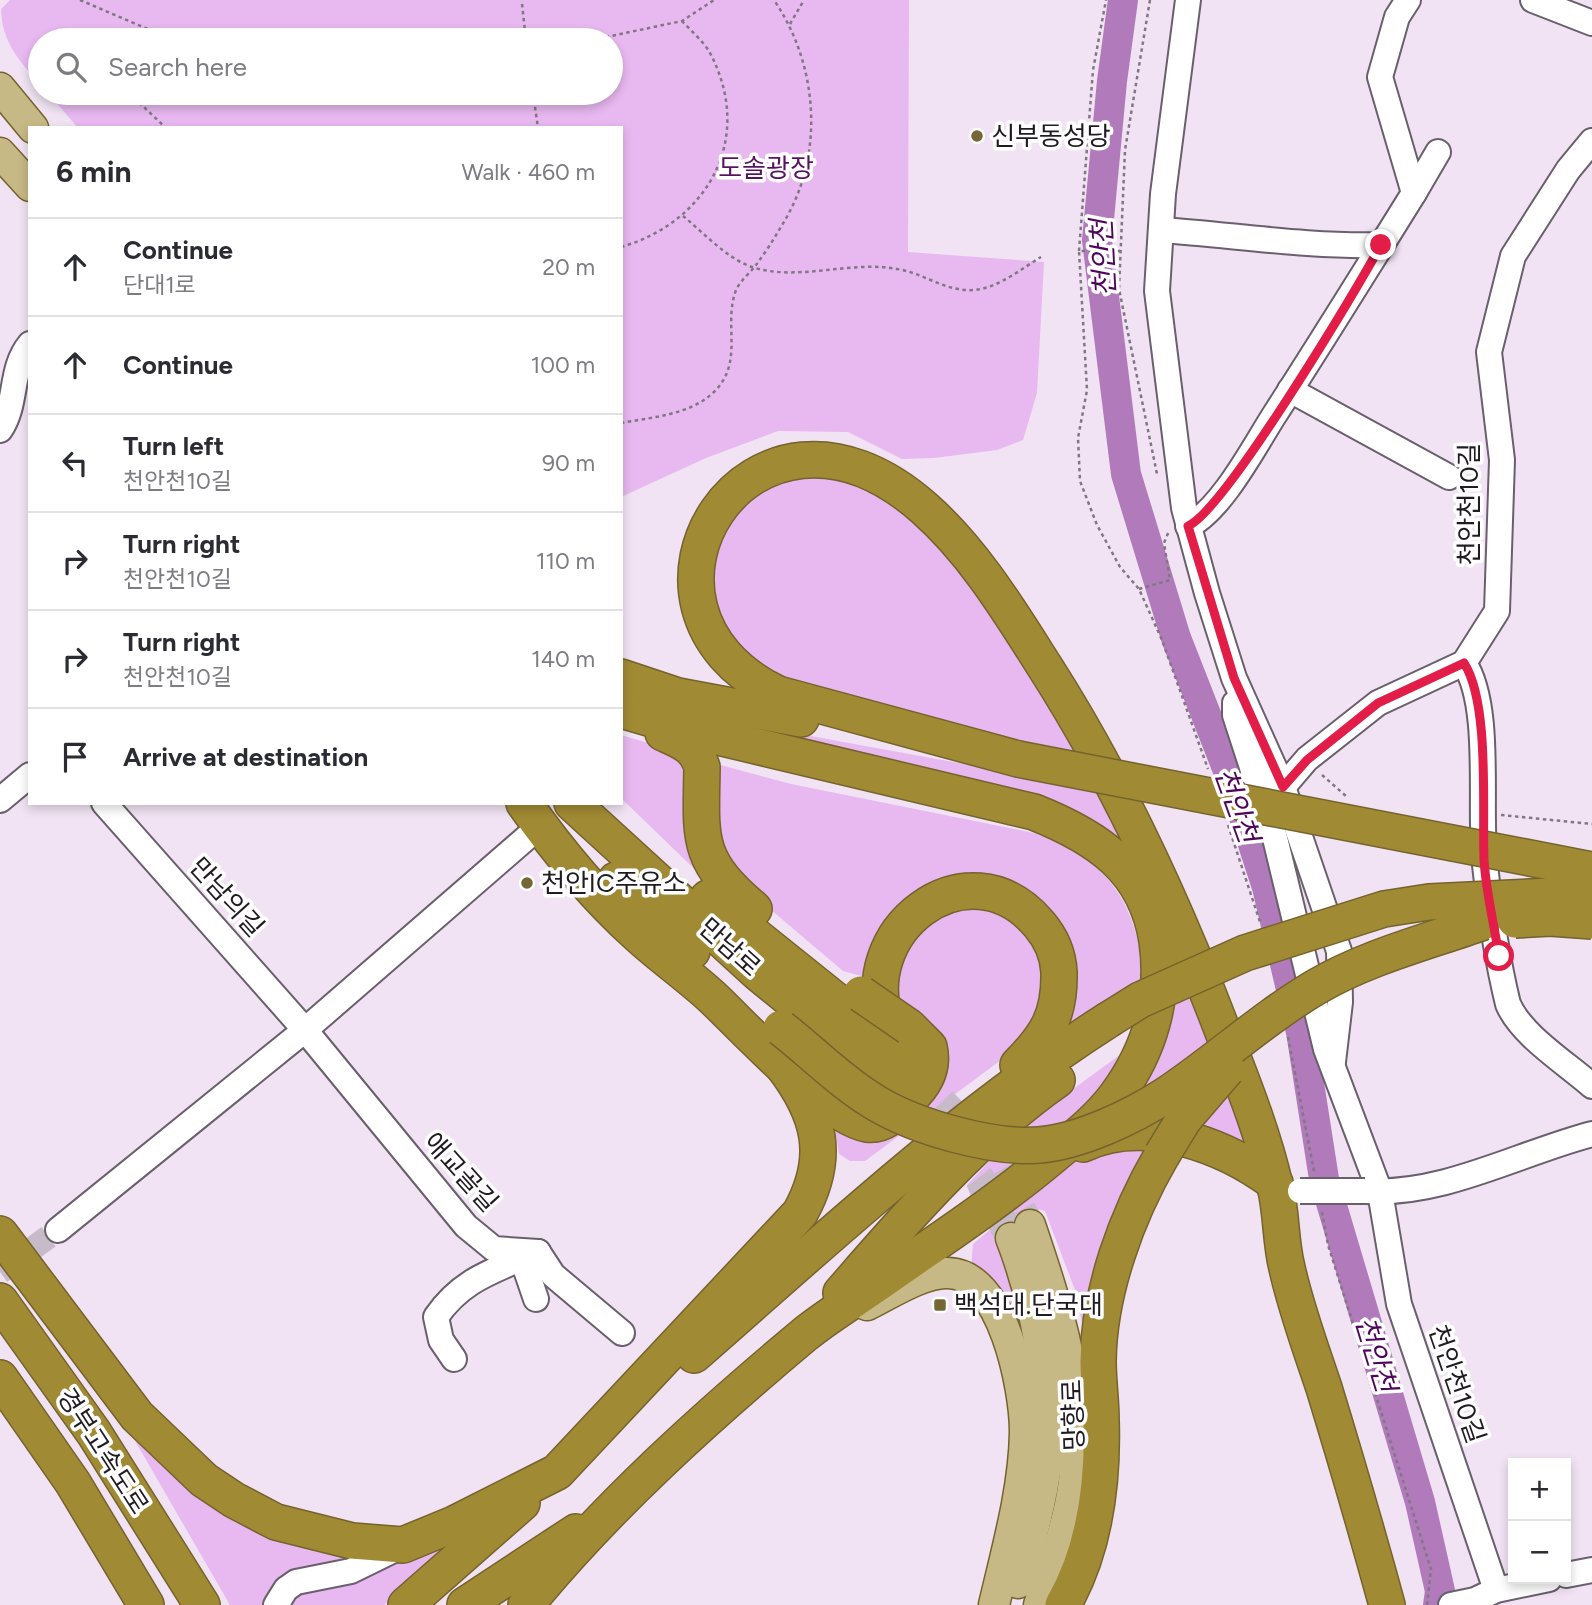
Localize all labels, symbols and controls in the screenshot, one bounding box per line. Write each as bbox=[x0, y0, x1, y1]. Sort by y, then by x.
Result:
search box bbox=[28, 28, 623, 105]
icon: search bbox=[52, 48, 90, 86]
text: Search here bbox=[108, 51, 247, 83]
place label: 신부동성당 bbox=[991, 120, 1111, 152]
marker: 신부동성당 bbox=[969, 128, 985, 144]
park label: 도솔광장 bbox=[718, 152, 814, 184]
text: 6 min bbox=[56, 153, 132, 190]
text: Walk · 460 m bbox=[461, 158, 595, 186]
water label: 천안천 bbox=[1084, 215, 1122, 297]
route end bbox=[1365, 229, 1396, 260]
text: Continue bbox=[123, 234, 233, 266]
icon: ahead bbox=[56, 248, 94, 286]
text: 20 m bbox=[542, 253, 595, 281]
text: 단대1로 bbox=[123, 271, 196, 299]
icon: ahead bbox=[56, 346, 94, 384]
text: Continue bbox=[123, 349, 233, 381]
text: 100 m bbox=[531, 351, 595, 379]
text: Turn left bbox=[123, 430, 224, 462]
street label: 천안천10길 bbox=[1453, 442, 1485, 566]
icon: left bbox=[56, 444, 94, 482]
text: 90 m bbox=[542, 449, 595, 477]
text: 천안천10길 bbox=[123, 467, 232, 495]
text: Turn right bbox=[123, 528, 240, 560]
icon: right bbox=[56, 542, 94, 580]
text: 110 m bbox=[536, 547, 595, 575]
text: 천안천10길 bbox=[123, 565, 232, 593]
text: Turn right bbox=[123, 626, 240, 658]
icon: right bbox=[56, 640, 94, 678]
text: 140 m bbox=[531, 645, 595, 673]
text: 천안천10길 bbox=[123, 663, 232, 691]
icon: arrive bbox=[56, 738, 94, 776]
text: Arrive at destination bbox=[123, 741, 368, 773]
water label: 천안천 bbox=[1208, 763, 1267, 850]
street label: 만남의길 bbox=[183, 851, 271, 943]
place label: 천안IC주유소 bbox=[541, 867, 686, 899]
marker: 천안IC주유소 bbox=[519, 875, 535, 891]
street label: 만남로 bbox=[693, 911, 767, 983]
route start bbox=[1483, 940, 1514, 971]
street label: 애교골길 bbox=[417, 1126, 505, 1218]
place label: 백석대.단국대 bbox=[954, 1289, 1103, 1321]
marker: 백석대.단국대 bbox=[932, 1297, 948, 1313]
water label: 천안천 bbox=[1348, 1312, 1405, 1399]
street label: 천안천10길 bbox=[1422, 1321, 1492, 1447]
street label: 망향로 bbox=[1056, 1379, 1090, 1451]
street label: 경부고속도로 bbox=[50, 1382, 156, 1520]
map controls bbox=[1508, 1458, 1571, 1584]
button: + bbox=[1508, 1458, 1571, 1521]
button: − bbox=[1508, 1521, 1571, 1584]

